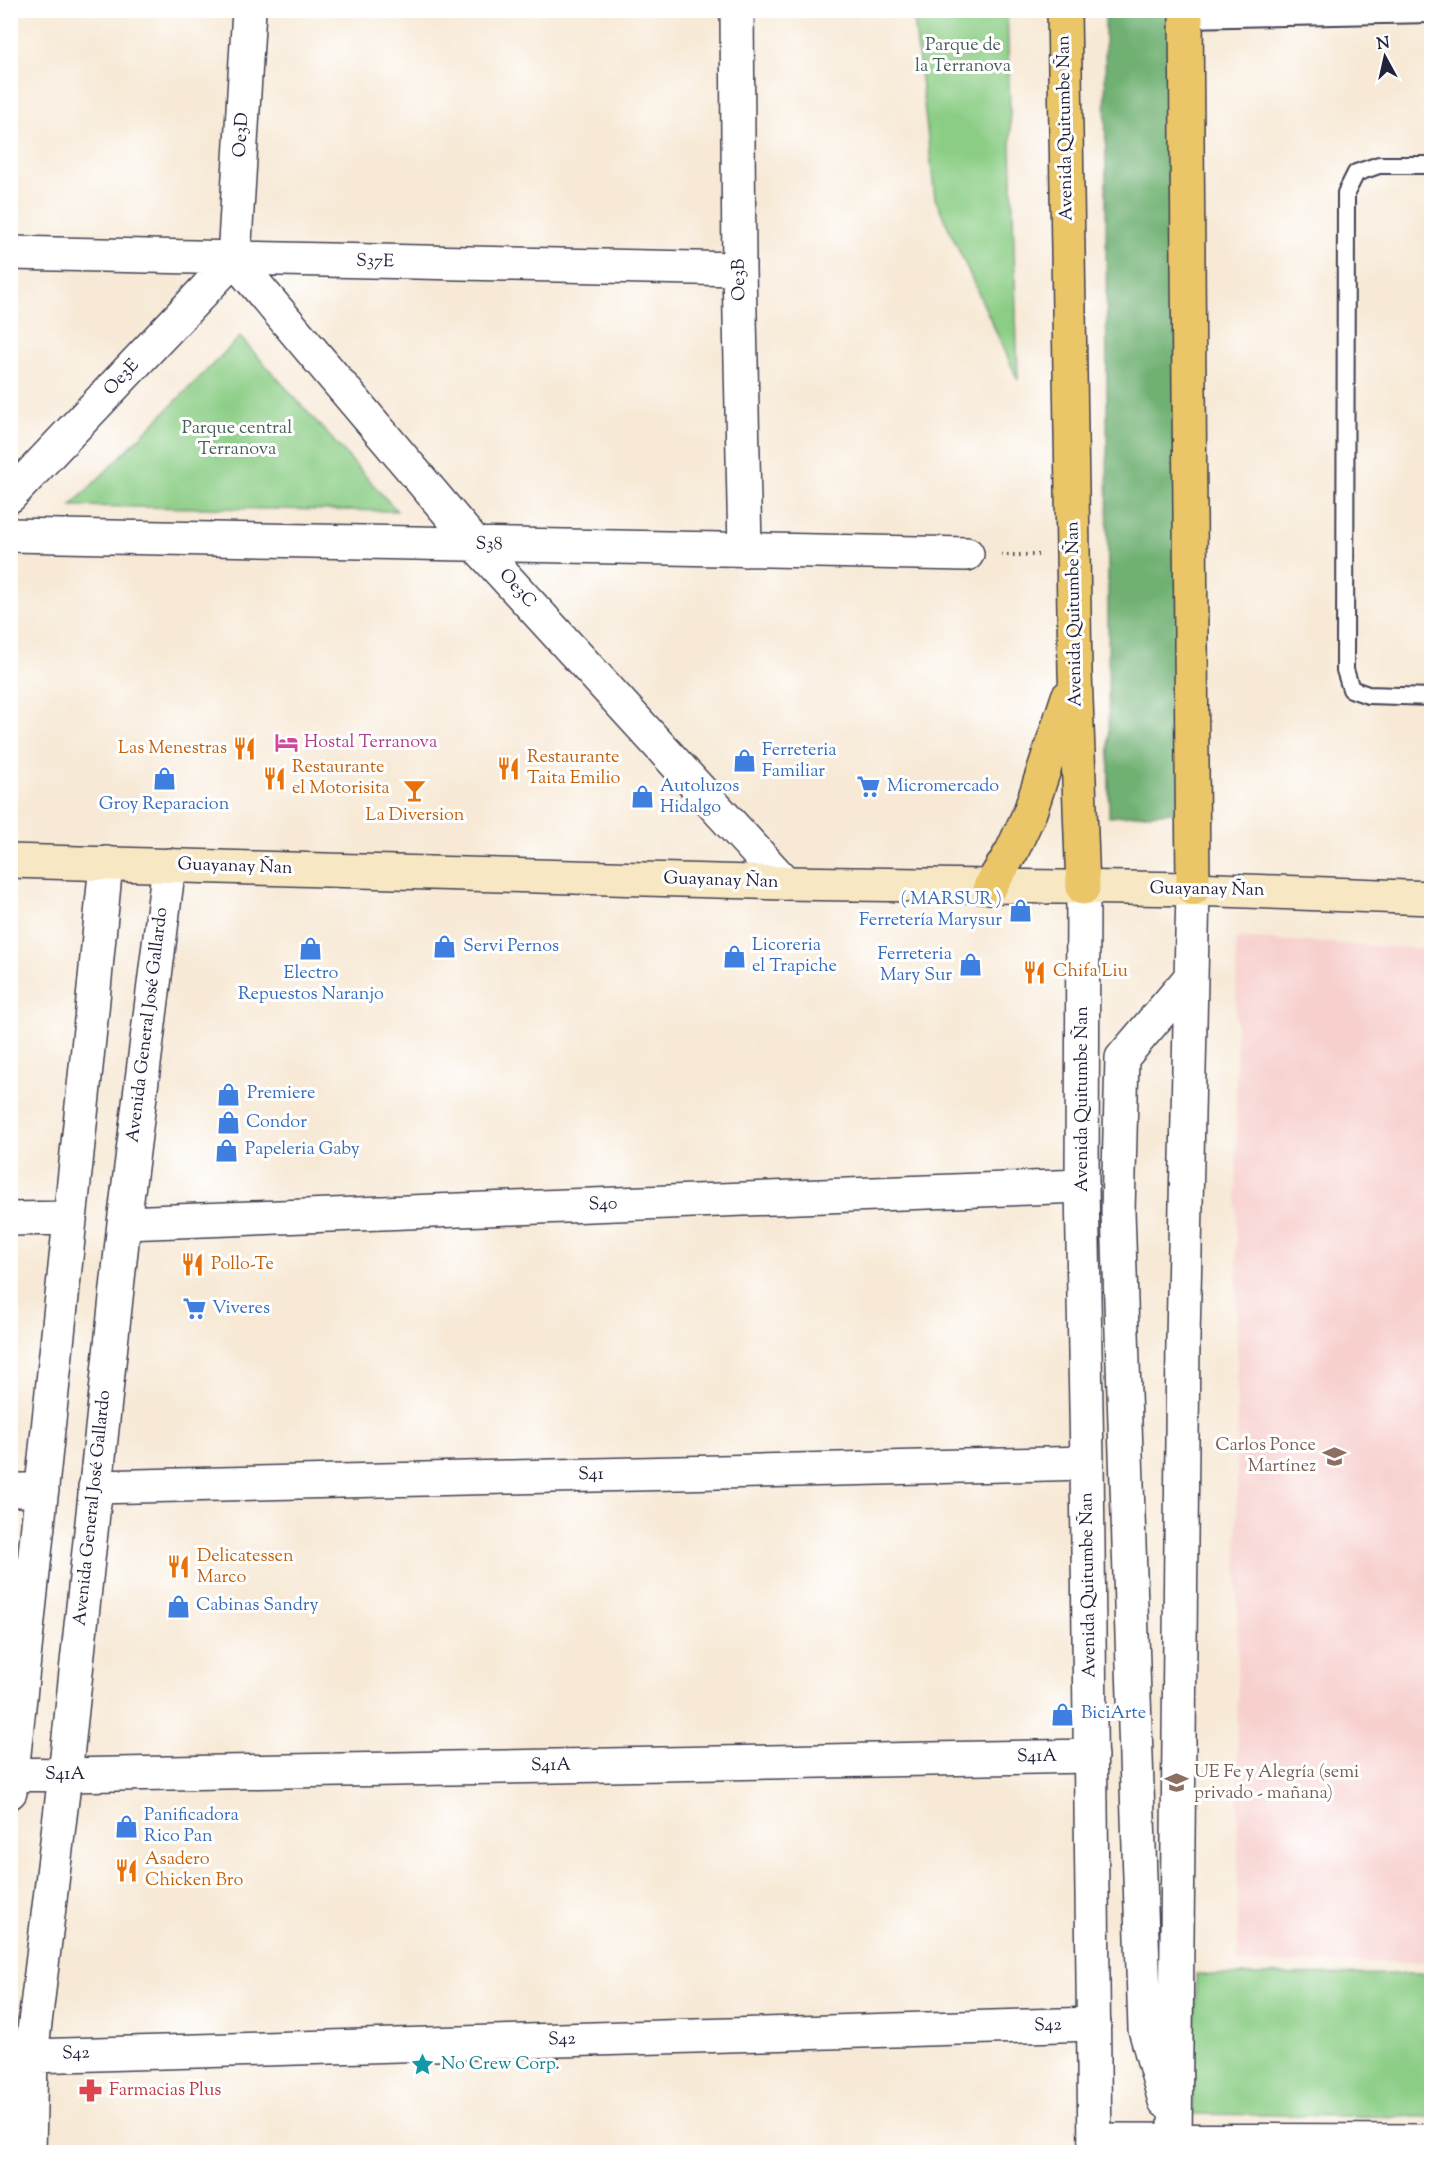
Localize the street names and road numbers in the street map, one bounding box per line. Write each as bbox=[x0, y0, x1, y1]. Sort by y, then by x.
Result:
street label: Avenida Quitumbe Ñan bbox=[1051, 34, 1081, 221]
street label: Oe3D bbox=[227, 112, 257, 158]
street label: S37E bbox=[356, 249, 394, 275]
street label: Oe3B bbox=[727, 259, 753, 301]
street label: Oe3E bbox=[98, 354, 146, 402]
street label: Avenida Quitumbe Ñan bbox=[1060, 520, 1090, 707]
street label: S38 bbox=[475, 532, 503, 558]
street label: Oe3C bbox=[492, 563, 542, 615]
street label: Guayanay Ñan bbox=[177, 852, 293, 882]
street label: Guayanay Ñan bbox=[663, 866, 779, 896]
street label: Guayanay Ñan bbox=[1149, 876, 1265, 904]
street label: Avenida General José Gallardo bbox=[121, 906, 175, 1144]
street label: Avenida Quitumbe Ñan bbox=[1070, 1006, 1096, 1192]
street label: S40 bbox=[588, 1192, 618, 1218]
street label: Avenida General José Gallardo bbox=[68, 1389, 118, 1627]
street label: S41 bbox=[578, 1462, 604, 1488]
street label: Avenida Quitumbe Ñan bbox=[1074, 1491, 1104, 1678]
street label: S41A bbox=[1017, 1744, 1058, 1770]
street label: S41A bbox=[531, 1753, 572, 1779]
street label: S41A bbox=[45, 1762, 85, 1788]
street label: S42 bbox=[1034, 2013, 1063, 2039]
street label: S42 bbox=[548, 2027, 577, 2053]
street label: S42 bbox=[62, 2041, 91, 2067]

